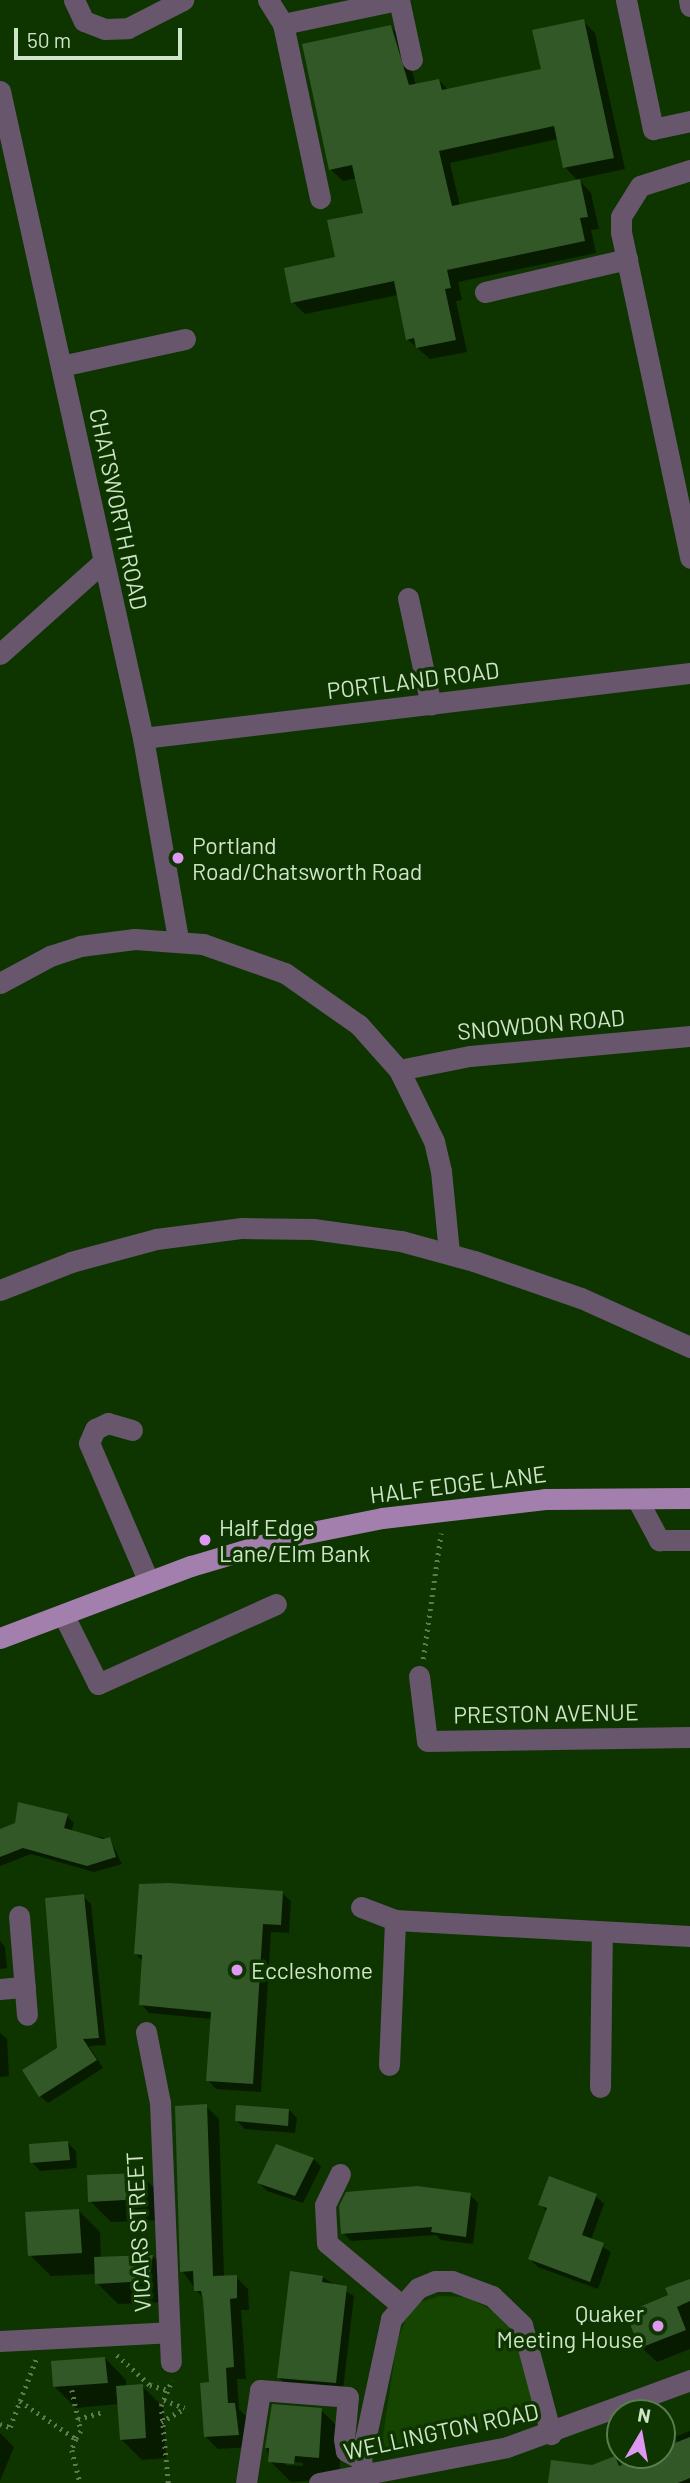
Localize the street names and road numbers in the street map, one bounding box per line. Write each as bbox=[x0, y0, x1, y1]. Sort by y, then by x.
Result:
street label: CHATSWORTH ROAD bbox=[84, 406, 154, 612]
street label: PORTLAND ROAD bbox=[325, 656, 501, 704]
street label: SNOWDON ROAD bbox=[456, 1003, 626, 1045]
street label: HALF EDGE LANE bbox=[368, 1459, 548, 1509]
street label: PRESTON AVENUE bbox=[453, 1698, 639, 1728]
street label: VICARS STREET bbox=[120, 2151, 156, 2313]
street label: WELLINGTON ROAD bbox=[341, 2397, 541, 2465]

